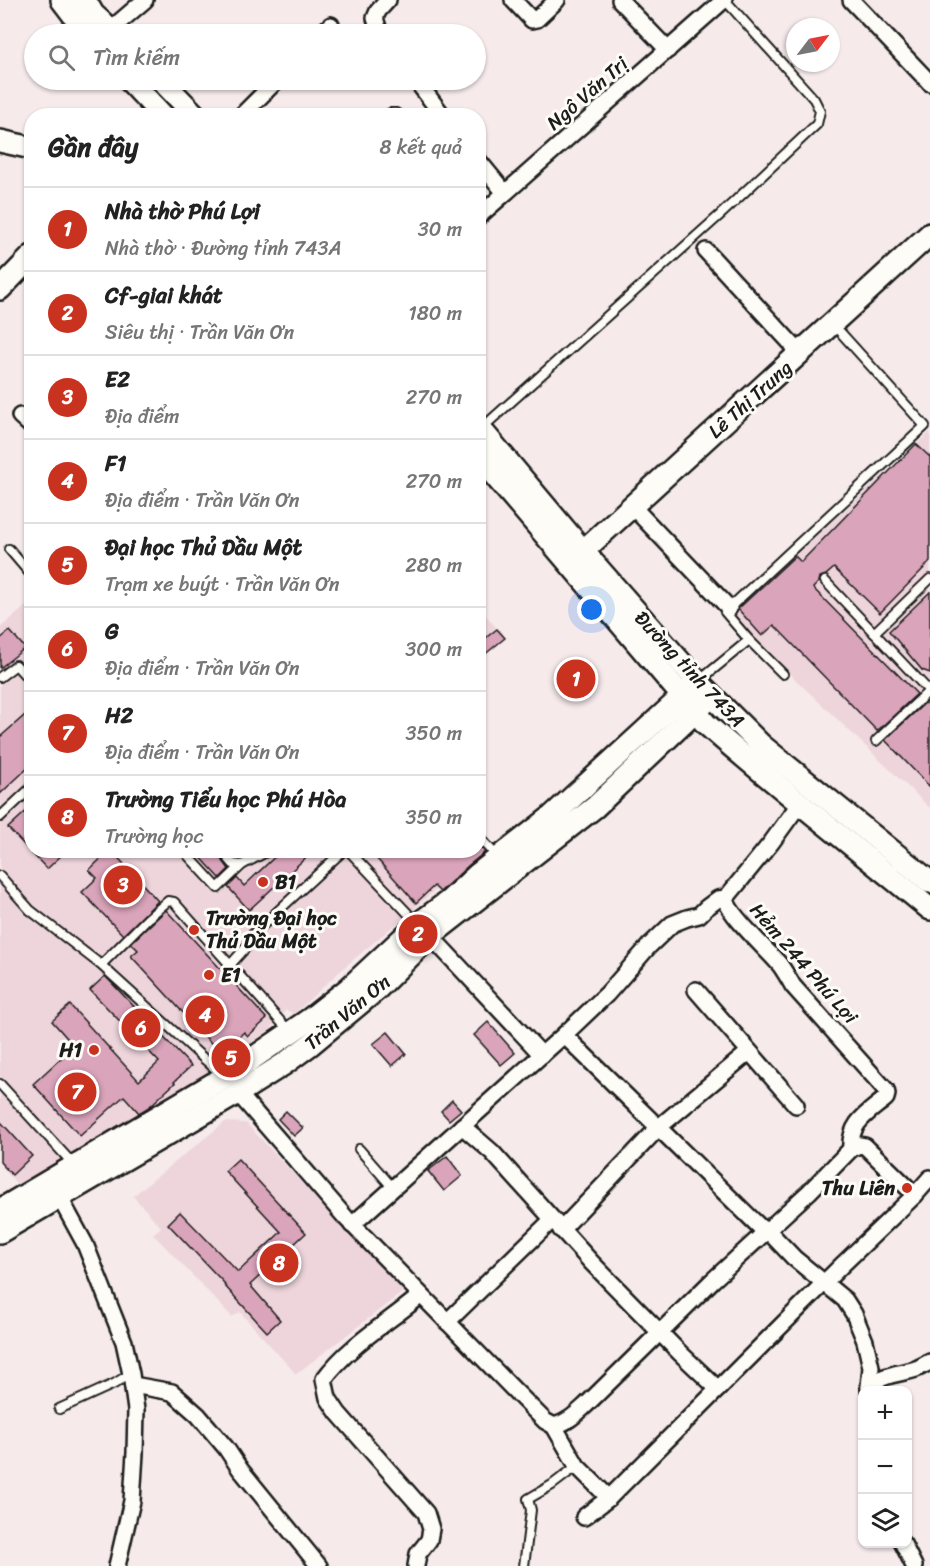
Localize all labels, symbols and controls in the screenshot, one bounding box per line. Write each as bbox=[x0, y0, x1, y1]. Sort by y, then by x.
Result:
north arrow bbox=[786, 18, 840, 72]
search box bbox=[24, 24, 486, 90]
text: Tìm kiếm bbox=[93, 38, 180, 77]
icon: search bbox=[45, 41, 78, 74]
street label: Ngô Văn Trị bbox=[538, 47, 638, 139]
text: Gần đây bbox=[48, 124, 138, 170]
text: 8 kết quả bbox=[379, 130, 462, 165]
text: Nhà thờ Phú Lợi bbox=[105, 192, 260, 231]
text: 1 bbox=[63, 212, 72, 247]
text: 30 m bbox=[418, 212, 462, 247]
text: Nhà thờ · Đường tỉnh 743A bbox=[105, 231, 342, 266]
text: Cf-giai khát bbox=[105, 276, 223, 315]
text: 2 bbox=[62, 296, 73, 331]
text: 180 m bbox=[408, 296, 462, 331]
text: Siêu thị · Trần Văn Ơn bbox=[105, 315, 294, 350]
street label: Lê Thị Trung bbox=[700, 351, 801, 447]
text: E2 bbox=[105, 360, 130, 399]
text: 3 bbox=[62, 380, 73, 415]
text: 270 m bbox=[406, 380, 462, 415]
text: Địa điểm bbox=[105, 399, 179, 434]
text: F1 bbox=[105, 444, 126, 483]
text: 4 bbox=[61, 464, 74, 499]
text: 270 m bbox=[406, 464, 462, 499]
text: Địa điểm · Trần Văn Ơn bbox=[105, 483, 300, 518]
text: Đại học Thủ Dầu Một bbox=[105, 528, 302, 567]
text: 5 bbox=[61, 548, 74, 583]
text: 280 m bbox=[405, 548, 462, 583]
text: Trạm xe buýt · Trần Văn Ơn bbox=[105, 567, 340, 602]
your location bbox=[577, 595, 606, 624]
street label: Đường tỉnh 743A bbox=[626, 602, 754, 736]
text: G bbox=[105, 612, 119, 651]
text: 6 bbox=[62, 632, 73, 667]
text: 300 m bbox=[405, 632, 462, 667]
text: Địa điểm · Trần Văn Ơn bbox=[105, 651, 300, 686]
pin: 1 bbox=[556, 656, 596, 702]
text: H2 bbox=[105, 696, 133, 735]
text: 7 bbox=[62, 716, 73, 751]
text: 350 m bbox=[406, 716, 462, 751]
text: Địa điểm · Trần Văn Ơn bbox=[105, 735, 300, 770]
text: Trường Tiểu học Phú Hòa bbox=[105, 780, 346, 819]
text: 8 bbox=[61, 800, 74, 835]
text: 350 m bbox=[406, 800, 462, 835]
text: Trường học bbox=[105, 819, 203, 854]
pin: 3 bbox=[104, 862, 142, 908]
place label: B1 bbox=[275, 865, 297, 900]
marker: B1 bbox=[256, 875, 270, 889]
street label: Hẻm 244 Phú Lợi bbox=[741, 895, 868, 1033]
place label: Trường Đại học Thủ Dầu Một bbox=[206, 901, 337, 959]
pin: 2 bbox=[398, 912, 438, 956]
marker: Trường Đại học Thủ Dầu Một bbox=[187, 923, 201, 937]
place label: E1 bbox=[221, 958, 241, 993]
street label: Trần Văn Ơn bbox=[296, 965, 399, 1059]
marker: E1 bbox=[202, 968, 216, 982]
pin: 4 bbox=[186, 992, 224, 1038]
pin: 6 bbox=[122, 1006, 160, 1050]
place label: H1 bbox=[58, 1033, 82, 1068]
pin: 5 bbox=[212, 1036, 250, 1080]
marker: H1 bbox=[87, 1043, 101, 1057]
pin: 7 bbox=[58, 1070, 97, 1114]
place label: Thu Liên bbox=[822, 1171, 895, 1206]
marker: Thu Liên bbox=[900, 1181, 914, 1195]
pin: 8 bbox=[260, 1240, 298, 1286]
map controls bbox=[858, 1386, 912, 1548]
button: + bbox=[858, 1386, 912, 1440]
button: − bbox=[858, 1440, 912, 1494]
button: layers bbox=[858, 1494, 912, 1548]

